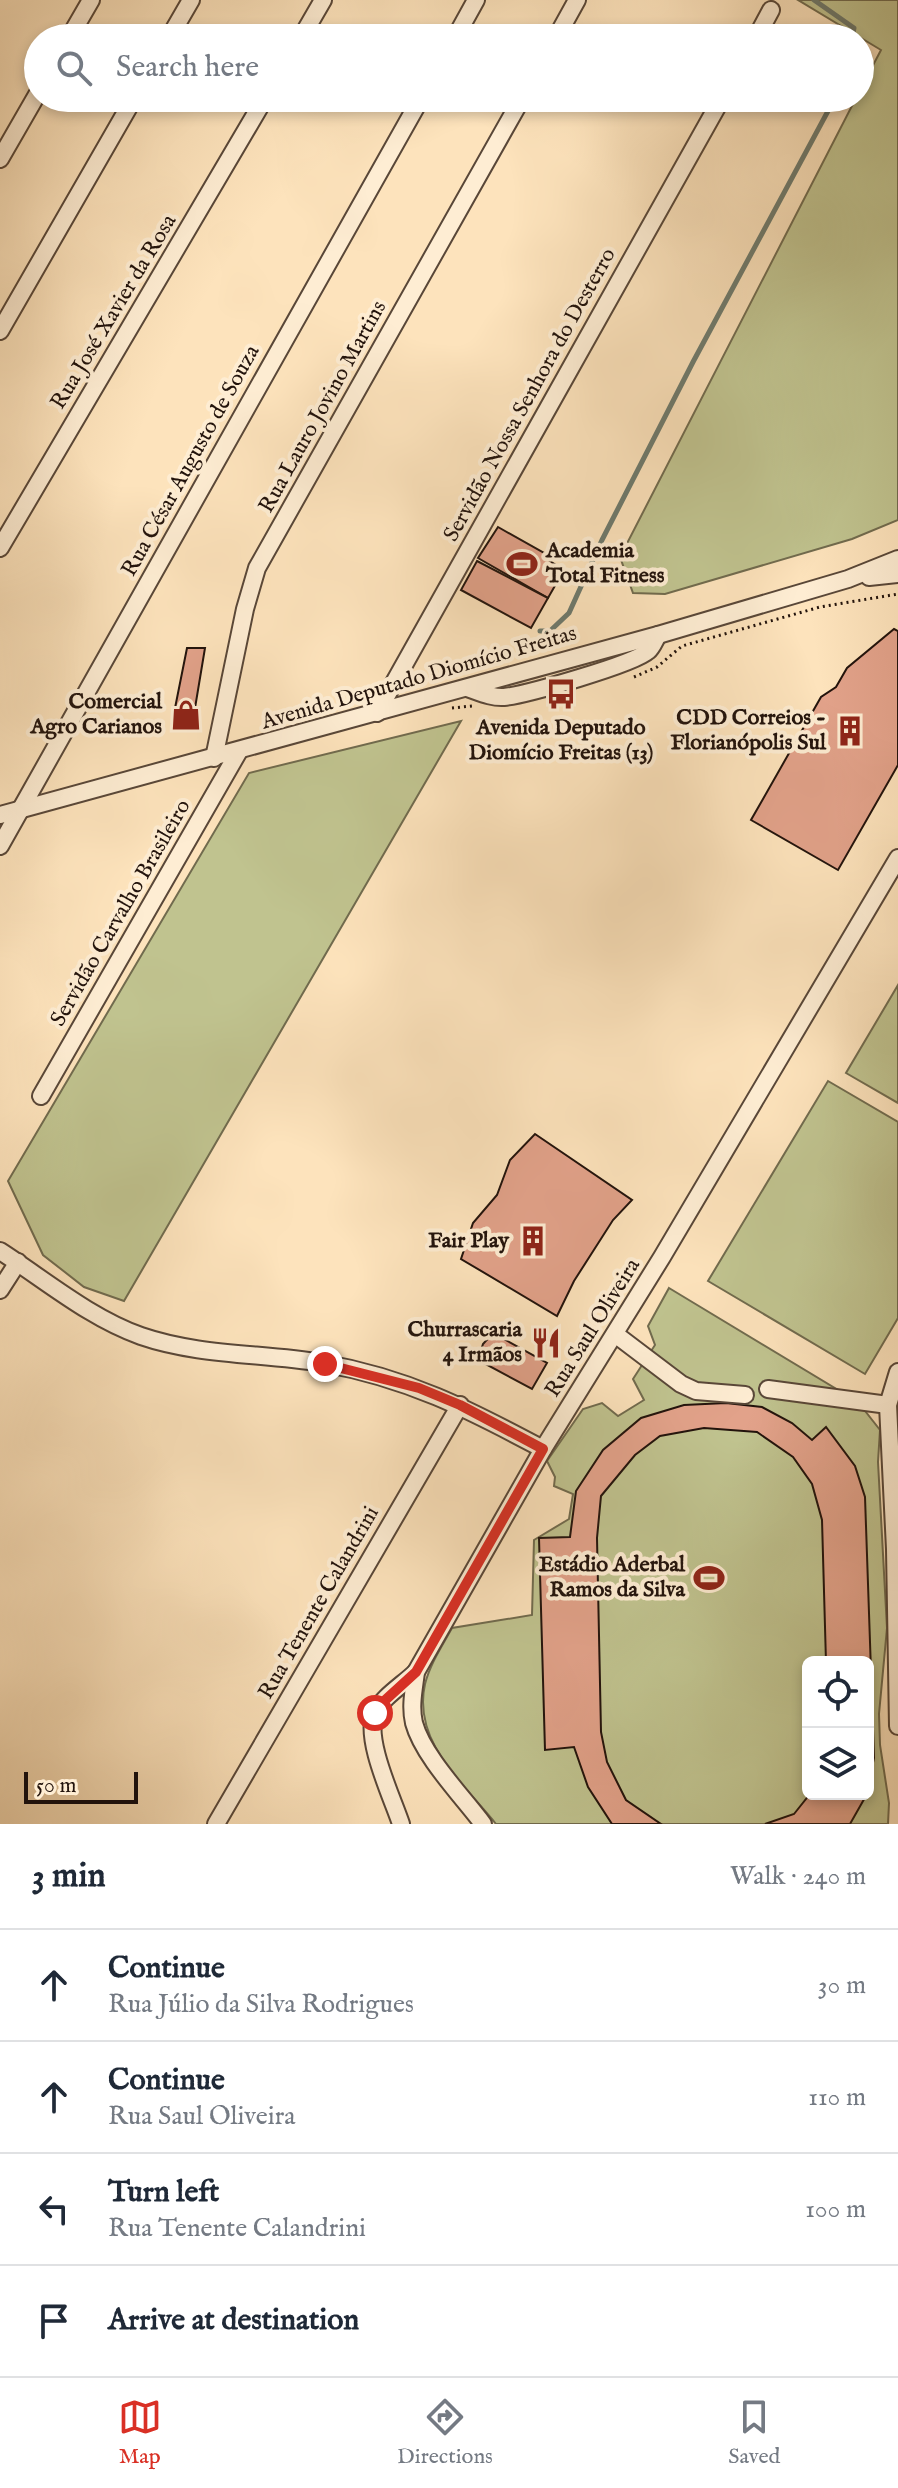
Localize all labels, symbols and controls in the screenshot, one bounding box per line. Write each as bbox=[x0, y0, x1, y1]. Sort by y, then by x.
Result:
search box bbox=[24, 24, 874, 112]
icon: search bbox=[52, 46, 96, 90]
text: Search here bbox=[116, 49, 259, 87]
street label: Rua José Xavier da Rosa bbox=[45, 209, 184, 415]
street label: Servidão Nossa Senhora do Desterro bbox=[437, 243, 623, 547]
street label: Rua Lauro Jovino Martins bbox=[253, 296, 393, 518]
street label: Rua César Augusto de Souza bbox=[116, 340, 267, 582]
place label: Academia Total Fitness bbox=[545, 537, 665, 590]
sports icon: Academia Total Fitness bbox=[505, 547, 539, 581]
street label: Avenida Deputado Diomício Freitas bbox=[257, 620, 580, 737]
bus stop icon: Avenida Deputado Diomício Freitas (13) bbox=[544, 677, 578, 711]
place label: Comercial Agro Carianos bbox=[29, 688, 163, 741]
shop icon: Comercial Agro Carianos bbox=[169, 698, 203, 732]
place label: CDD Correios - Florianópolis Sul bbox=[670, 704, 827, 757]
place label: Avenida Deputado Diomício Freitas (13) bbox=[469, 714, 653, 767]
building icon: CDD Correios - Florianópolis Sul bbox=[833, 714, 867, 748]
street label: Servidão Carvalho Brasileiro bbox=[45, 794, 198, 1031]
building icon: Fair Play bbox=[516, 1224, 550, 1258]
place label: Fair Play bbox=[428, 1227, 510, 1255]
street label: Rua Saul Oliveira bbox=[539, 1253, 647, 1403]
place label: Churrascaria 4 Irmãos bbox=[407, 1316, 522, 1369]
restaurant icon: Churrascaria 4 Irmãos bbox=[529, 1326, 563, 1360]
route end bbox=[307, 1346, 343, 1382]
street label: Rua Tenente Calandrini bbox=[252, 1501, 386, 1705]
place label: Estádio Aderbal Ramos da Silva bbox=[539, 1551, 686, 1604]
sports icon: Estádio Aderbal Ramos da Silva bbox=[692, 1561, 726, 1595]
map controls bbox=[802, 1656, 874, 1800]
button: locate bbox=[802, 1656, 874, 1728]
route start bbox=[357, 1695, 393, 1731]
button: layers bbox=[802, 1728, 874, 1800]
scale bar bbox=[24, 1768, 138, 1804]
text: 50 m bbox=[36, 1772, 77, 1800]
text: 3 min bbox=[32, 1855, 106, 1898]
text: Walk · 240 m bbox=[730, 1860, 866, 1893]
text: Continue bbox=[108, 1950, 225, 1988]
icon: ahead bbox=[32, 1963, 76, 2007]
text: 30 m bbox=[818, 1969, 866, 2002]
text: Rua Júlio da Silva Rodrigues bbox=[108, 1988, 414, 2021]
text: Continue bbox=[108, 2062, 225, 2100]
icon: ahead bbox=[32, 2075, 76, 2119]
text: 110 m bbox=[808, 2081, 866, 2114]
text: Rua Saul Oliveira bbox=[108, 2100, 295, 2133]
text: Turn left bbox=[108, 2174, 219, 2212]
icon: left bbox=[32, 2187, 76, 2231]
text: 100 m bbox=[805, 2193, 866, 2226]
text: Rua Tenente Calandrini bbox=[108, 2212, 366, 2245]
icon: arrive bbox=[32, 2299, 76, 2343]
text: Arrive at destination bbox=[108, 2302, 359, 2340]
tab: Map bbox=[118, 2395, 162, 2471]
tab: Directions bbox=[397, 2395, 493, 2471]
tab: Saved bbox=[728, 2395, 780, 2471]

